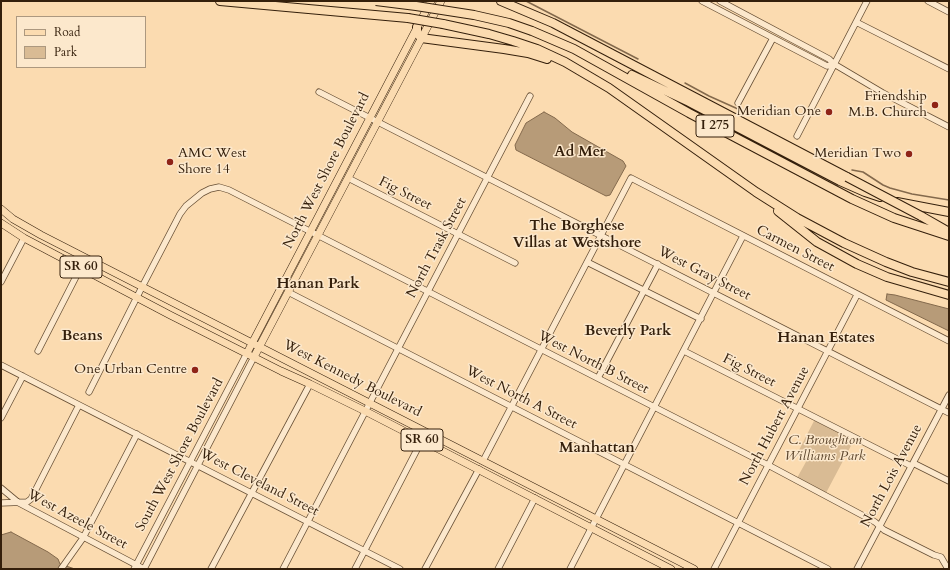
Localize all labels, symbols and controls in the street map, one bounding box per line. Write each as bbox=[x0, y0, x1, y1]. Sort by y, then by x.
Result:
legend bbox=[16, 16, 146, 68]
text: Road bbox=[54, 24, 80, 40]
text: Park bbox=[54, 44, 77, 60]
place label: Friendship M.B. Church bbox=[848, 89, 927, 122]
street label: North West Shore Boulevard bbox=[280, 90, 374, 252]
marker: Friendship M.B. Church bbox=[930, 100, 940, 110]
place label: Meridian One bbox=[737, 104, 821, 120]
marker: Meridian One bbox=[824, 107, 834, 117]
road number: I 275 bbox=[696, 115, 734, 137]
district label: Ad Mer bbox=[554, 144, 606, 162]
place label: AMC West Shore 14 bbox=[178, 146, 247, 178]
place label: Meridian Two bbox=[814, 146, 901, 162]
marker: Meridian Two bbox=[904, 149, 914, 159]
marker: AMC West Shore 14 bbox=[165, 157, 175, 167]
street label: Fig Street bbox=[376, 174, 434, 214]
street label: North Trask Street bbox=[403, 195, 471, 301]
district label: The Borghese Villas at Westshore bbox=[513, 218, 641, 253]
street label: Carmen Street bbox=[753, 222, 837, 276]
street label: West Gray Street bbox=[655, 243, 753, 305]
road number: SR 60 bbox=[60, 256, 102, 278]
district label: Hanan Park bbox=[276, 276, 360, 294]
district label: Beverly Park bbox=[585, 323, 671, 341]
district label: Beans bbox=[62, 328, 102, 346]
street label: West North B Street bbox=[535, 328, 651, 398]
district label: Hanan Estates bbox=[777, 330, 875, 348]
street label: West Kennedy Boulevard bbox=[280, 337, 424, 421]
street label: Fig Street bbox=[720, 351, 778, 391]
place label: One Urban Centre bbox=[74, 362, 187, 378]
street label: West North A Street bbox=[463, 363, 579, 433]
street label: North Hubert Avenue bbox=[736, 364, 814, 488]
marker: One Urban Centre bbox=[190, 365, 200, 375]
street label: South West Shore Boulevard bbox=[133, 376, 227, 534]
street label: North Lois Avenue bbox=[858, 422, 926, 530]
road number: SR 60 bbox=[401, 429, 443, 451]
park label: C. Broughton Williams Park bbox=[785, 433, 865, 466]
district label: Manhattan bbox=[559, 440, 635, 458]
street label: West Cleveland Street bbox=[197, 446, 321, 520]
street label: West Azeele Street bbox=[24, 487, 130, 553]

